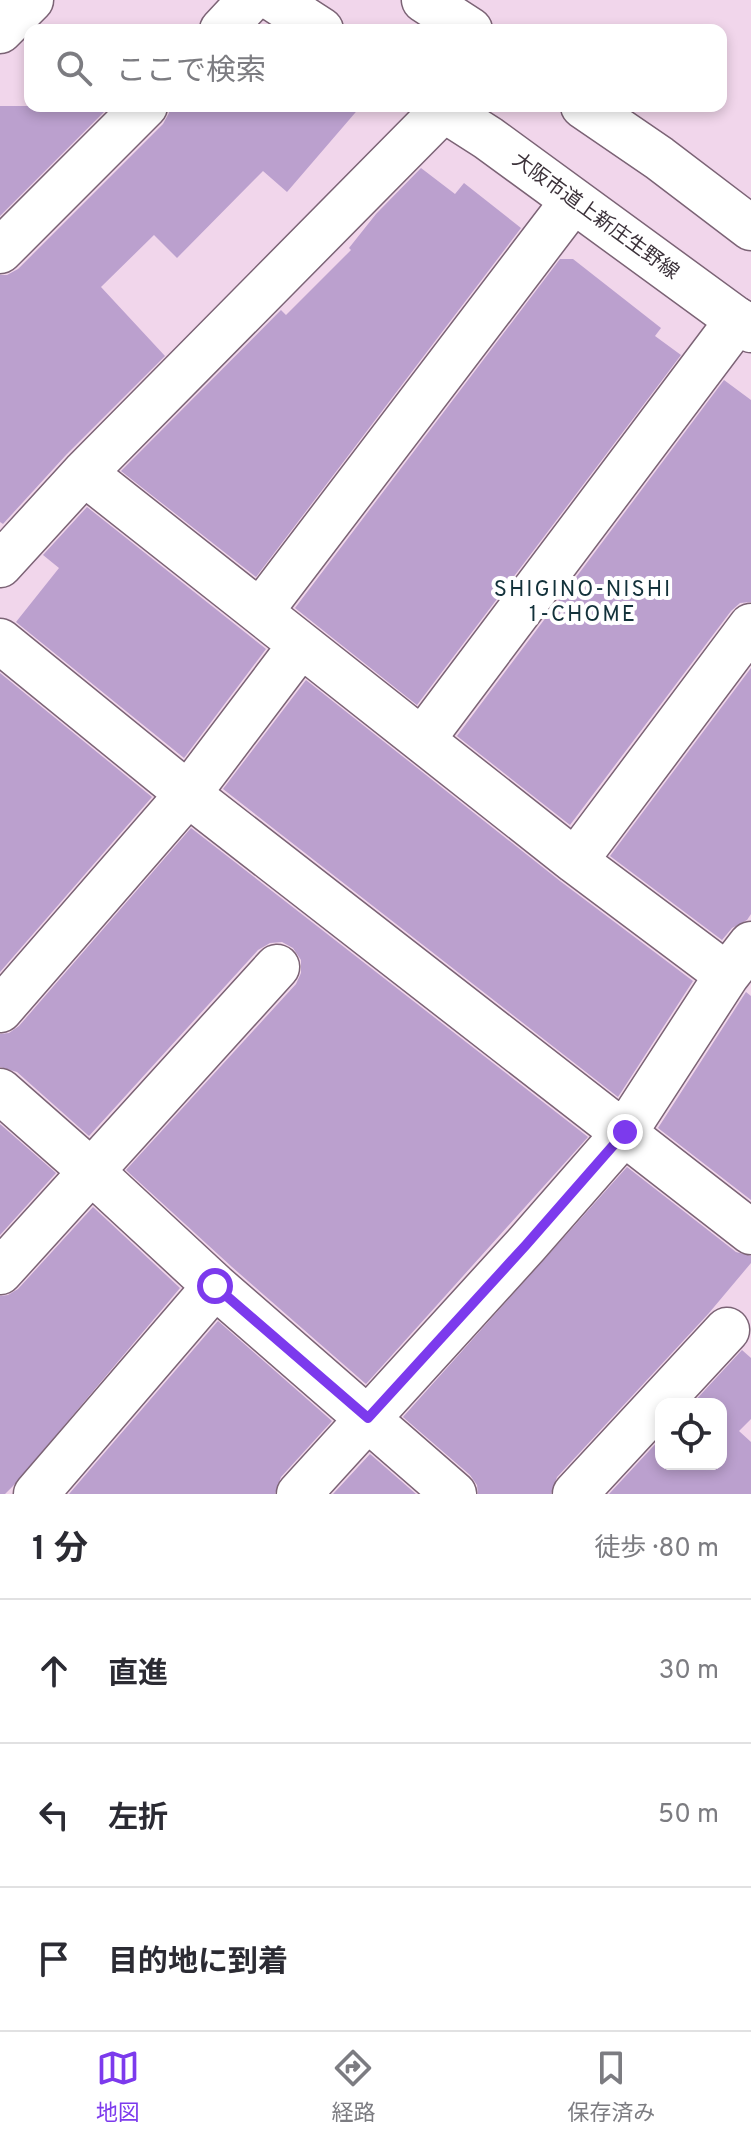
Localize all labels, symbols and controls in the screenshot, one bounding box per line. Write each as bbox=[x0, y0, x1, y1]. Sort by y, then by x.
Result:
search box bbox=[24, 24, 727, 112]
icon: search bbox=[52, 46, 96, 90]
text: ここで検索 bbox=[116, 54, 266, 91]
street label: 大阪市道上新庄生野線 bbox=[506, 148, 684, 286]
district label: SHIGINO-NISHI 1-CHOME bbox=[494, 577, 672, 629]
route end bbox=[607, 1114, 643, 1150]
route start bbox=[197, 1268, 233, 1304]
map controls bbox=[655, 1398, 727, 1470]
button: locate bbox=[655, 1398, 727, 1470]
text: 1 分 bbox=[32, 1529, 88, 1572]
text: 徒歩 · 80 m bbox=[594, 1533, 719, 1566]
icon: ahead bbox=[32, 1649, 76, 1693]
text: 30 m bbox=[659, 1655, 719, 1688]
text: 直進 bbox=[108, 1657, 168, 1694]
icon: left bbox=[32, 1793, 76, 1837]
text: 50 m bbox=[658, 1799, 719, 1832]
text: 左折 bbox=[108, 1801, 168, 1838]
icon: arrive bbox=[32, 1937, 76, 1981]
text: 目的地に到着 bbox=[108, 1945, 288, 1982]
tab: 地図 bbox=[96, 2046, 140, 2128]
tab: 経路 bbox=[331, 2046, 375, 2128]
tab: 保存済み bbox=[567, 2046, 655, 2128]

